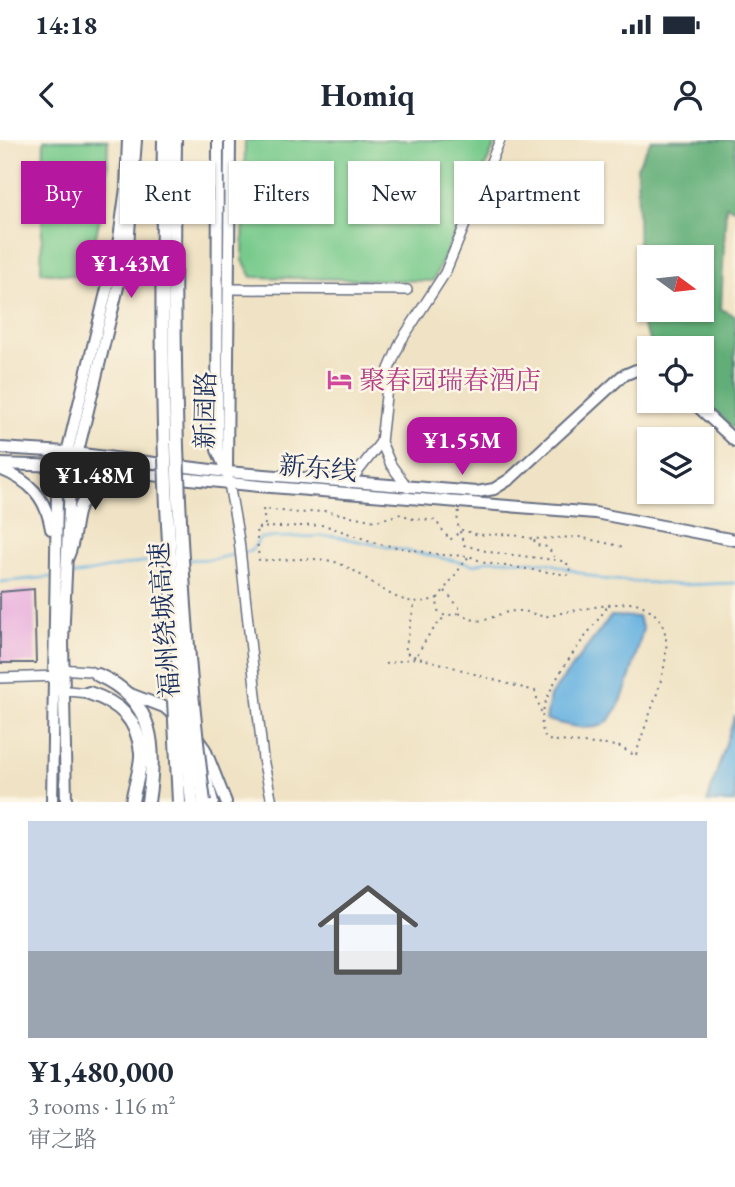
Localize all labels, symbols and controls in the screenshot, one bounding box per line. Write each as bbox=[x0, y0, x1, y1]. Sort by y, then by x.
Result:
text: 14:18 bbox=[35, 8, 97, 42]
text: Homiq bbox=[320, 74, 415, 116]
icon: back bbox=[28, 76, 66, 114]
icon: person bbox=[669, 76, 707, 114]
chip: Buy bbox=[21, 161, 106, 224]
chip: Rent bbox=[120, 161, 215, 224]
chip: Filters bbox=[229, 161, 334, 224]
chip: New bbox=[348, 161, 440, 224]
chip: Apartment bbox=[454, 161, 604, 224]
pin: ¥1.43M bbox=[74, 240, 188, 300]
north arrow bbox=[637, 245, 714, 322]
map controls bbox=[637, 245, 714, 504]
text: ¥1.43M bbox=[92, 248, 170, 278]
button: locate bbox=[637, 336, 714, 413]
place label: 聚春园瑞春酒店 bbox=[359, 363, 541, 397]
hotel icon: 聚春园瑞春酒店 bbox=[325, 366, 353, 394]
street label: 新园路 bbox=[187, 371, 223, 449]
pin: ¥1.55M bbox=[405, 418, 519, 477]
text: ¥1.55M bbox=[423, 425, 501, 455]
button: layers bbox=[637, 427, 714, 504]
street label: 新东线 bbox=[278, 448, 358, 488]
pin: ¥1.48M bbox=[38, 452, 152, 512]
text: ¥1.48M bbox=[56, 460, 134, 490]
street label: 福州绕城高速 bbox=[142, 541, 186, 699]
icon: home bbox=[305, 867, 431, 993]
text: ¥1,480,000 bbox=[28, 1052, 174, 1091]
text: 3 rooms · 116 m² bbox=[28, 1091, 176, 1121]
text: 审之路 bbox=[28, 1124, 97, 1154]

